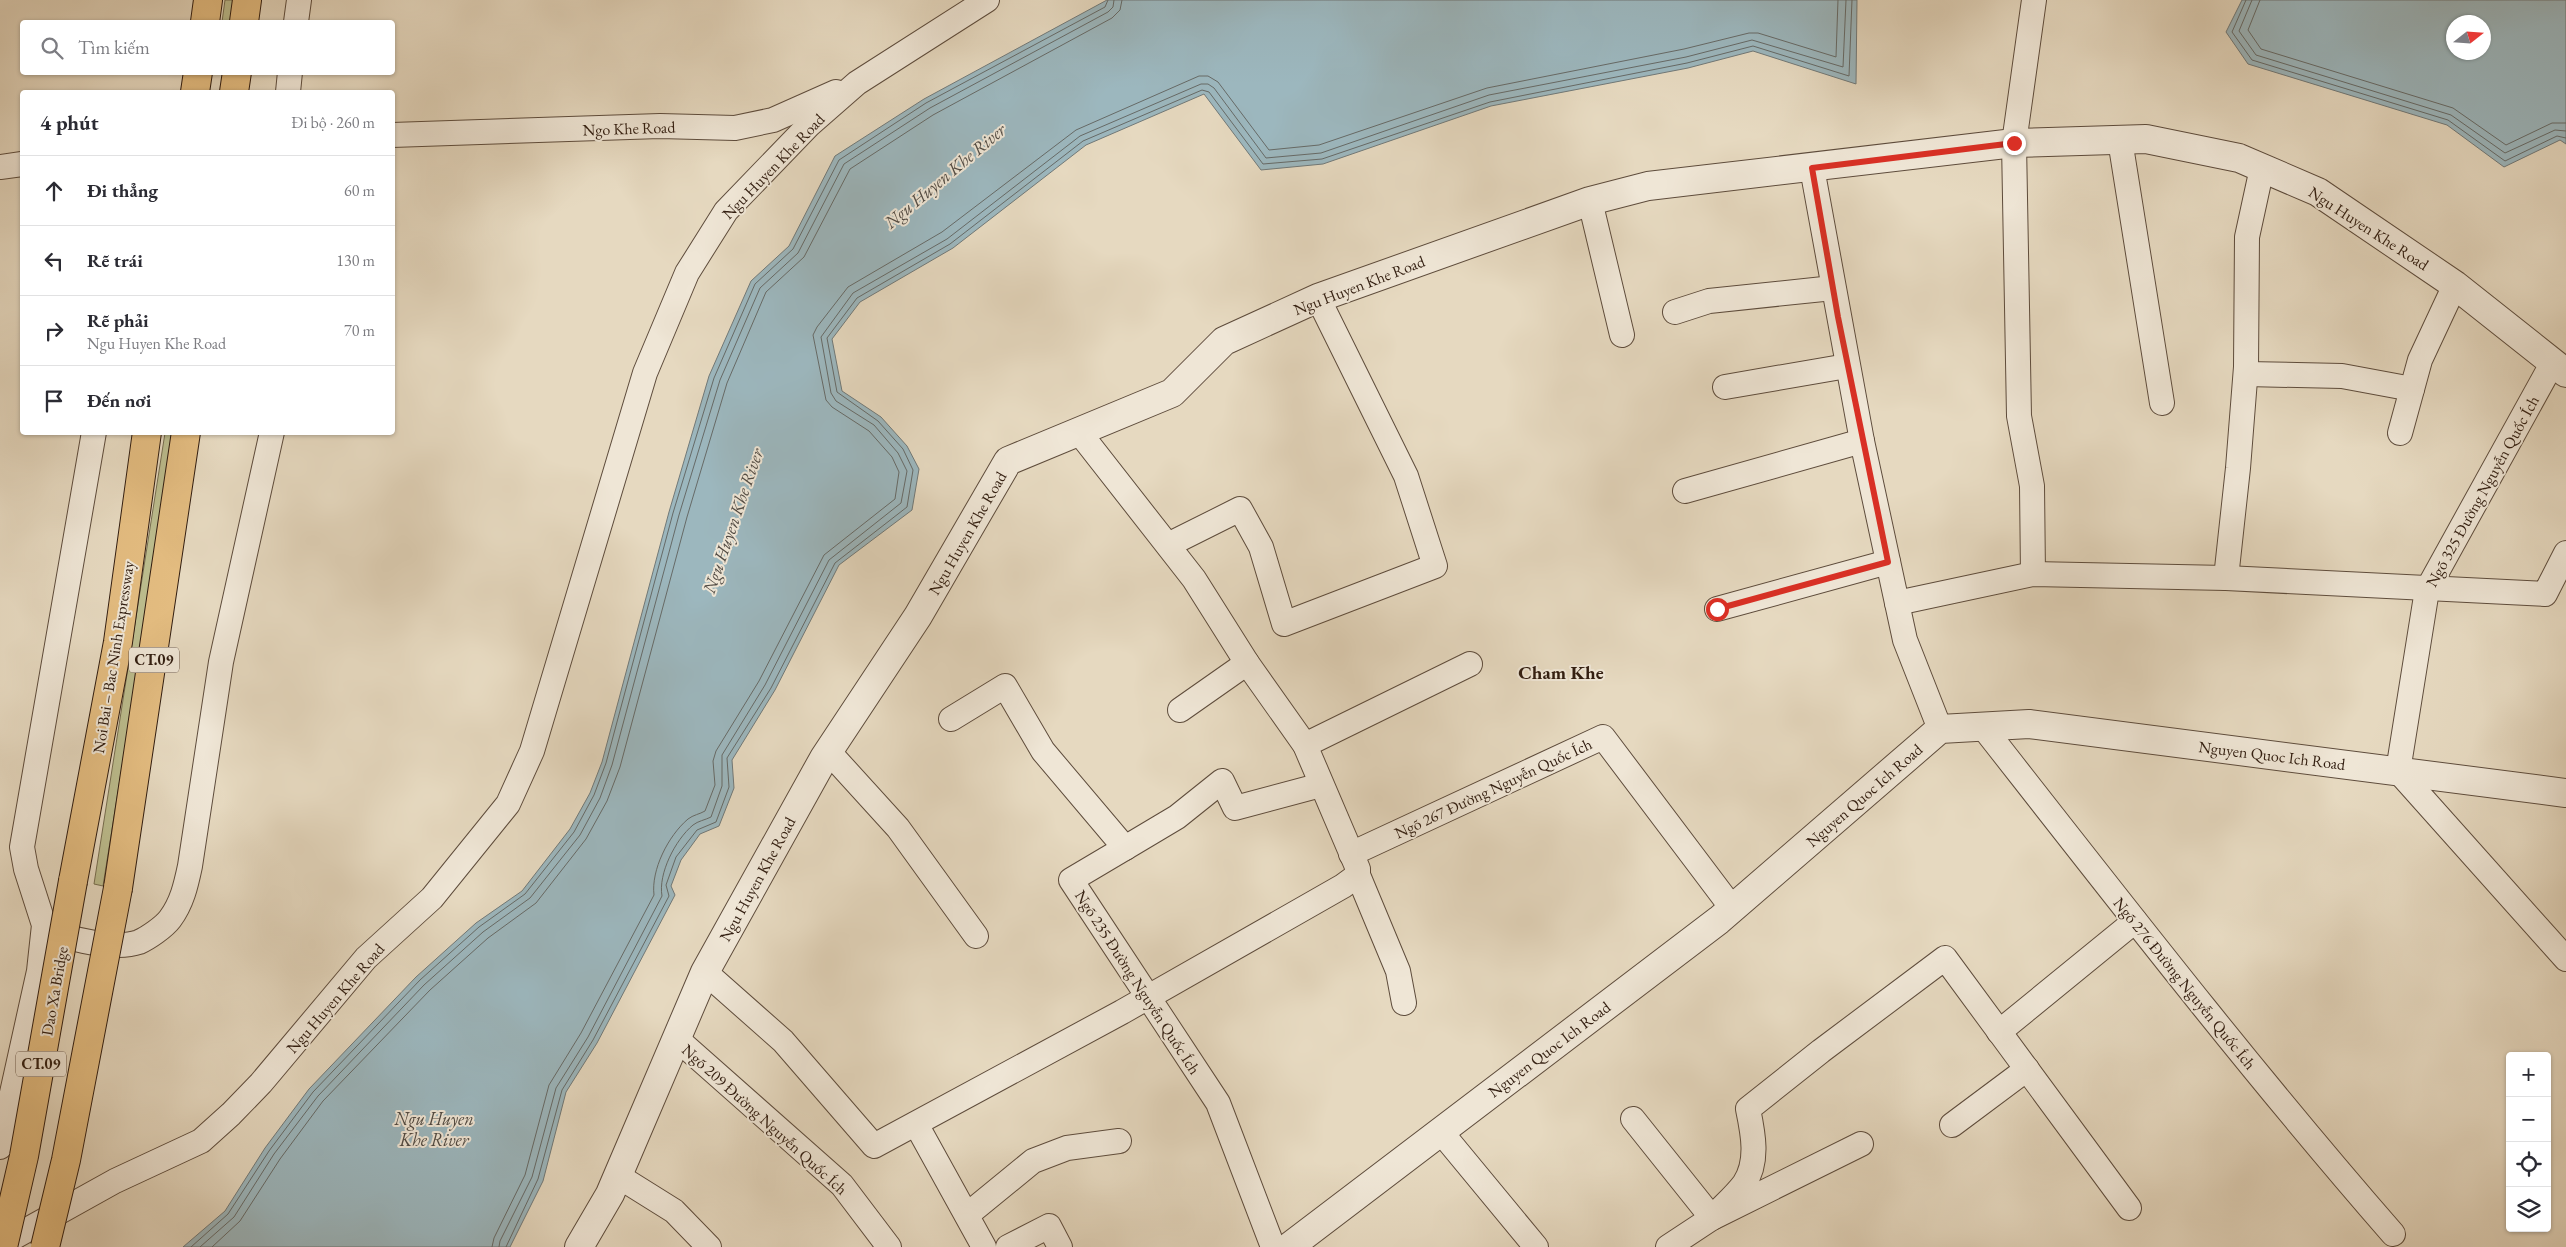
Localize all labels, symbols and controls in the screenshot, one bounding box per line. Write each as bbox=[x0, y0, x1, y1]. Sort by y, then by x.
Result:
north arrow bbox=[2446, 15, 2491, 60]
search box bbox=[20, 20, 395, 75]
icon: search bbox=[38, 34, 66, 62]
text: Tìm kiếm bbox=[78, 35, 150, 60]
street label: Ngu Huyen Khe Road bbox=[717, 108, 830, 224]
text: 4 phút bbox=[40, 109, 99, 136]
text: Đi bộ · 260 m bbox=[291, 112, 375, 133]
street label: Ngo Khe Road bbox=[582, 116, 677, 141]
water label: Ngu Huyen Khe River bbox=[878, 117, 1012, 235]
route end bbox=[2003, 132, 2026, 155]
icon: ahead bbox=[40, 177, 68, 205]
text: Đi thẳng bbox=[87, 178, 158, 203]
text: 60 m bbox=[344, 180, 375, 201]
street label: Ngu Huyen Khe Road bbox=[2305, 182, 2434, 276]
icon: left bbox=[40, 247, 68, 275]
text: Rẽ trái bbox=[87, 248, 143, 273]
text: 130 m bbox=[336, 250, 375, 271]
street label: Ngu Huyen Khe Road bbox=[1290, 250, 1429, 320]
text: Rẽ phải bbox=[87, 308, 149, 333]
icon: right bbox=[40, 317, 68, 345]
text: 70 m bbox=[344, 320, 375, 341]
text: Ngu Huyen Khe Road bbox=[87, 333, 226, 354]
icon: arrive bbox=[40, 387, 68, 415]
text: Đến nơi bbox=[87, 388, 151, 413]
street label: Ngõ 325 Đường Nguyễn Quốc Ích bbox=[2421, 392, 2544, 591]
water label: Ngu Huyen Khe River bbox=[697, 444, 769, 598]
street label: Ngu Huyen Khe Road bbox=[924, 467, 1012, 599]
street label: Noi Bai – Bac Ninh Expressway bbox=[88, 558, 139, 755]
route start bbox=[1706, 598, 1729, 621]
road number: CT.09 bbox=[129, 648, 179, 672]
district label: Cham Khe bbox=[1518, 660, 1604, 685]
street label: Ngõ 267 Đường Nguyễn Quốc Ích bbox=[1391, 733, 1595, 844]
street label: Nguyen Quoc Ich Road bbox=[2197, 736, 2347, 775]
street label: Nguyen Quoc Ich Road bbox=[1802, 738, 1928, 852]
street label: Ngu Huyen Khe Road bbox=[715, 812, 801, 945]
street label: Ngõ 235 Đường Nguyễn Quốc Ích bbox=[1070, 886, 1205, 1078]
street label: Ngõ 276 Đường Nguyễn Quốc Ích bbox=[2109, 893, 2261, 1074]
street label: Ngu Huyen Khe Road bbox=[282, 938, 390, 1058]
street label: Dao Xa Bridge bbox=[36, 945, 73, 1037]
street label: Nguyen Quoc Ich Road bbox=[1484, 996, 1615, 1102]
street label: Ngõ 209 Đường Nguyễn Quốc Ích bbox=[677, 1039, 852, 1199]
road number: CT.09 bbox=[16, 1052, 66, 1076]
map controls bbox=[2506, 1052, 2551, 1232]
button: + bbox=[2506, 1052, 2551, 1097]
button: − bbox=[2506, 1097, 2551, 1142]
water label: Ngu Huyen Khe River bbox=[393, 1107, 474, 1151]
button: locate bbox=[2506, 1142, 2551, 1187]
button: layers bbox=[2506, 1187, 2551, 1232]

